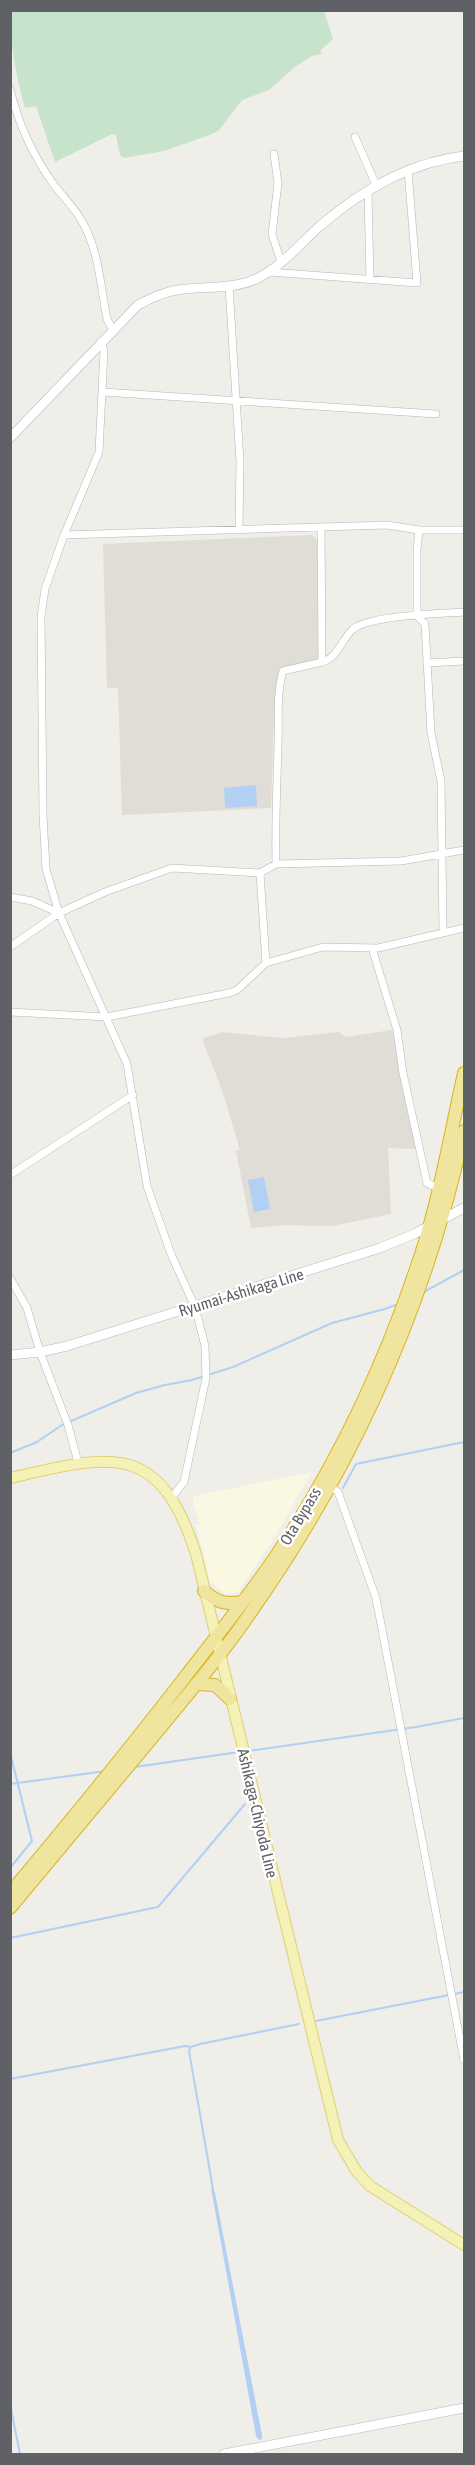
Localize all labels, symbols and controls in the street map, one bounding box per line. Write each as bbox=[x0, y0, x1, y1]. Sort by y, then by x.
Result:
street label: Ryumai-Ashikaga Line bbox=[176, 1264, 306, 1320]
street label: Ota Bypass bbox=[276, 1484, 325, 1549]
street label: Ashikaga-Chiyoda Line bbox=[233, 1747, 282, 1880]

